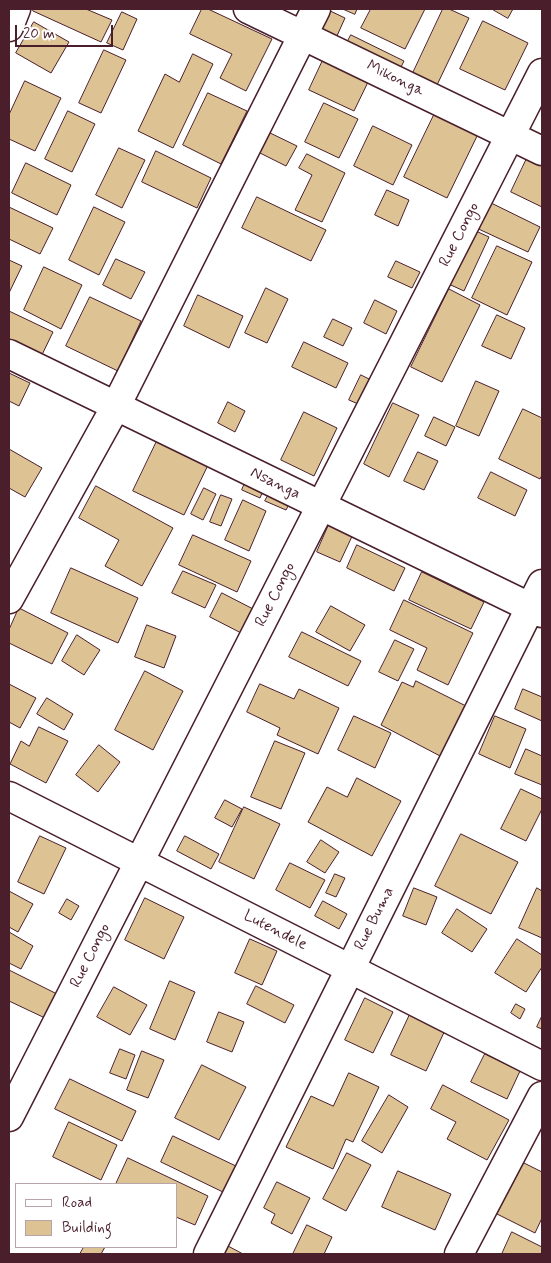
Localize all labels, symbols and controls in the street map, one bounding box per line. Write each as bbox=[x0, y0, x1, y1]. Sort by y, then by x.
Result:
scale bar bbox=[18, 15, 115, 47]
text: 20 m bbox=[23, 24, 55, 44]
street label: Mikonga bbox=[363, 57, 427, 101]
street label: Rue Congo bbox=[436, 200, 484, 270]
street label: Nsanga bbox=[247, 464, 303, 504]
street label: Rue Congo bbox=[252, 560, 300, 630]
street label: Rue Buma bbox=[351, 884, 399, 954]
street label: Lutendele bbox=[240, 907, 310, 955]
street label: Rue Congo bbox=[67, 921, 115, 991]
legend bbox=[15, 1183, 178, 1248]
text: Road bbox=[62, 1193, 92, 1213]
text: Building bbox=[62, 1218, 112, 1238]

